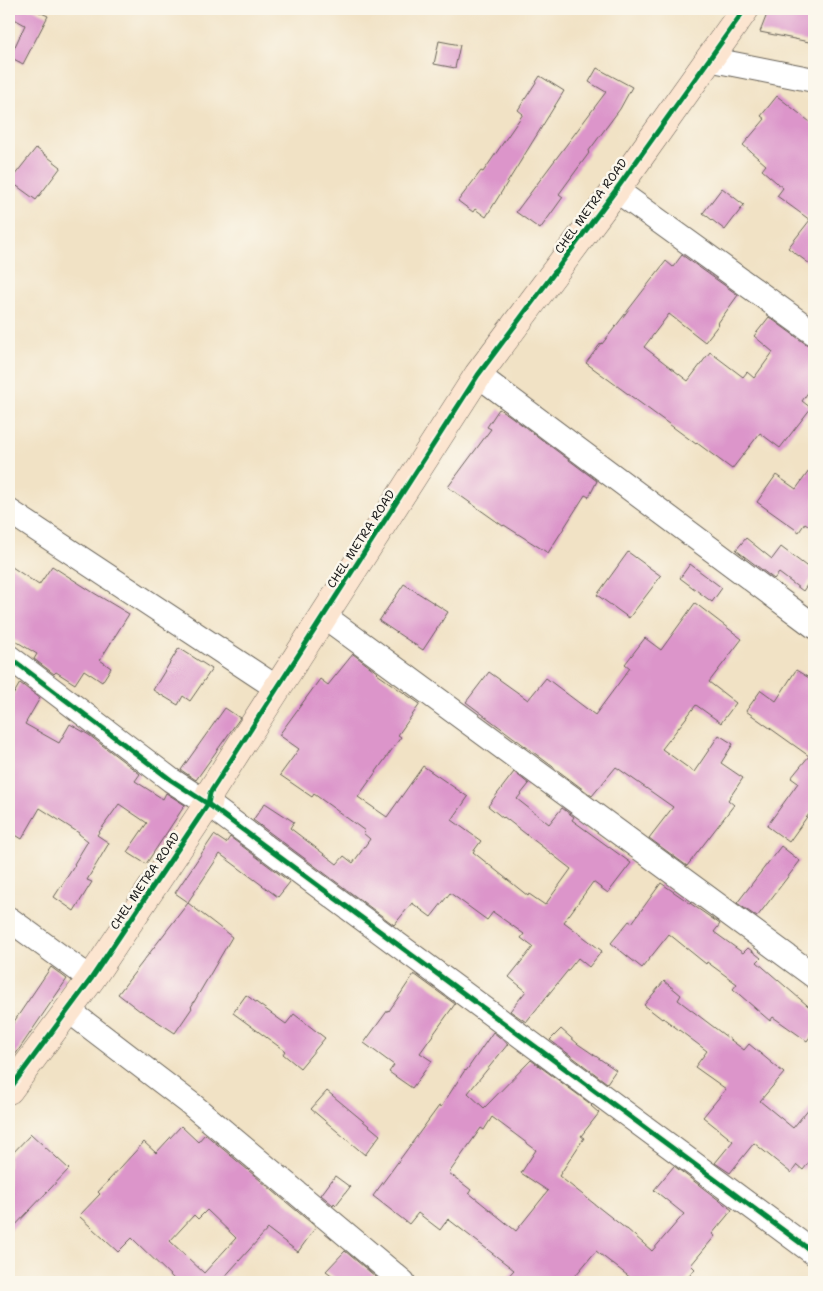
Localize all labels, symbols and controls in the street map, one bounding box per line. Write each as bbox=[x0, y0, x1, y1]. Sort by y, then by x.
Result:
street label: CHEL METRA ROAD bbox=[551, 155, 631, 257]
street label: CHEL METRA ROAD bbox=[323, 487, 399, 591]
street label: CHEL METRA ROAD bbox=[107, 829, 184, 933]

